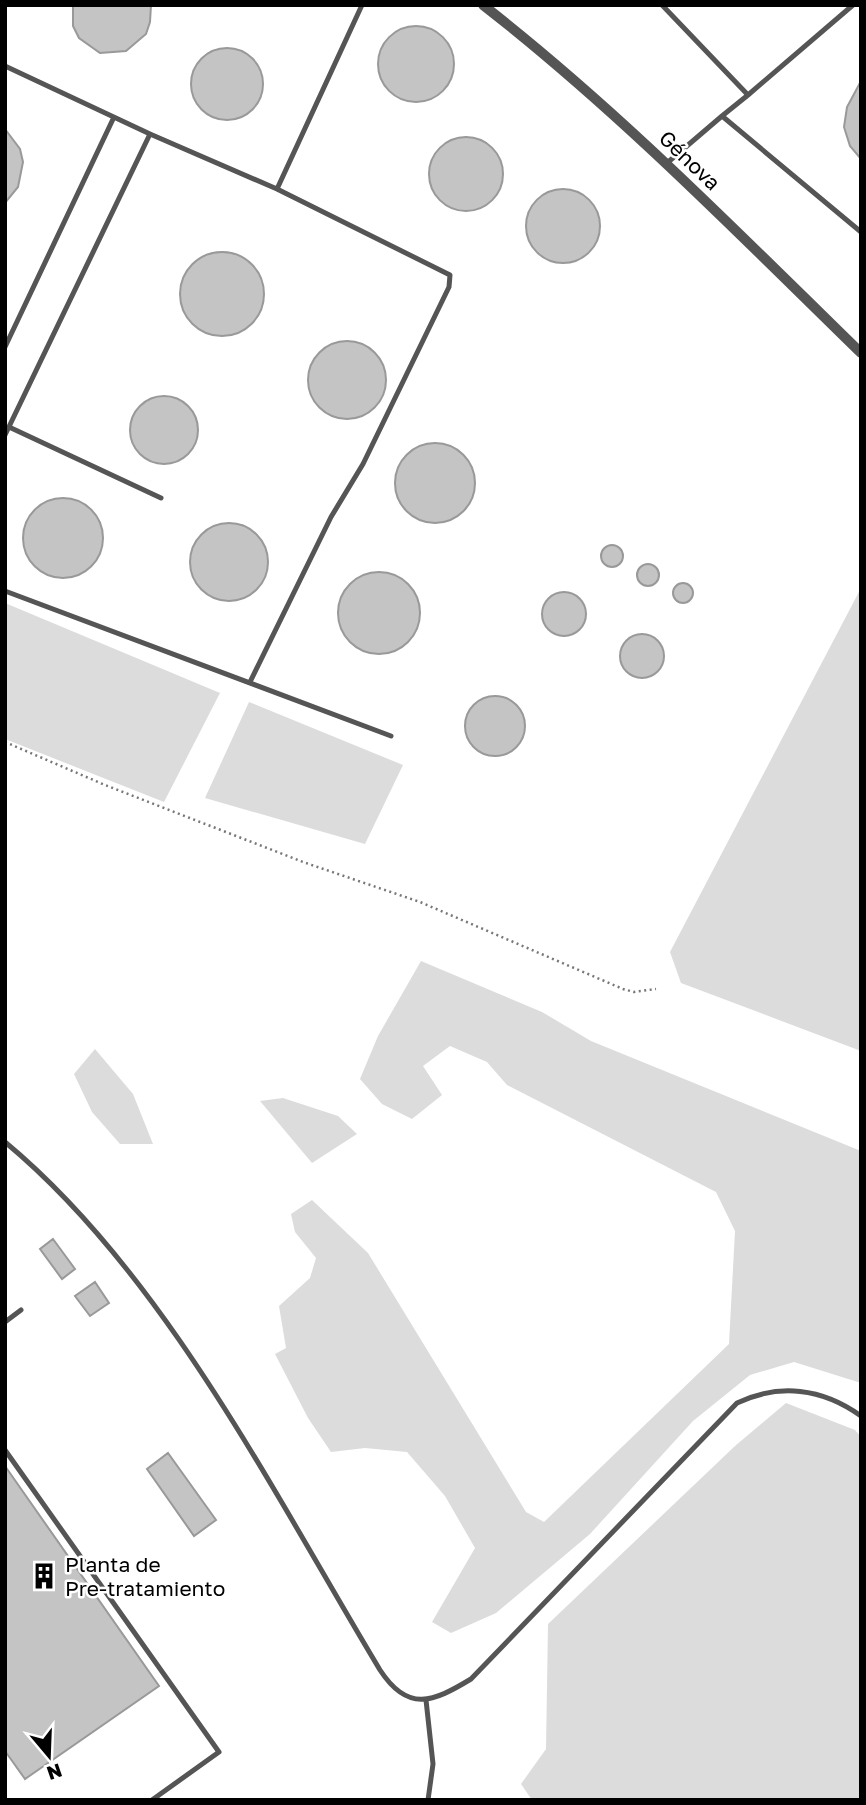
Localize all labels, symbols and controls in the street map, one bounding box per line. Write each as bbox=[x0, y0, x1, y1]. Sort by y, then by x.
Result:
street label: Génova bbox=[654, 125, 726, 195]
place label: Planta de Pre-tratamiento bbox=[65, 1551, 225, 1601]
building icon: Planta de Pre-tratamiento bbox=[29, 1561, 59, 1591]
north arrow bbox=[14, 1721, 84, 1791]
text: N bbox=[44, 1759, 65, 1786]

